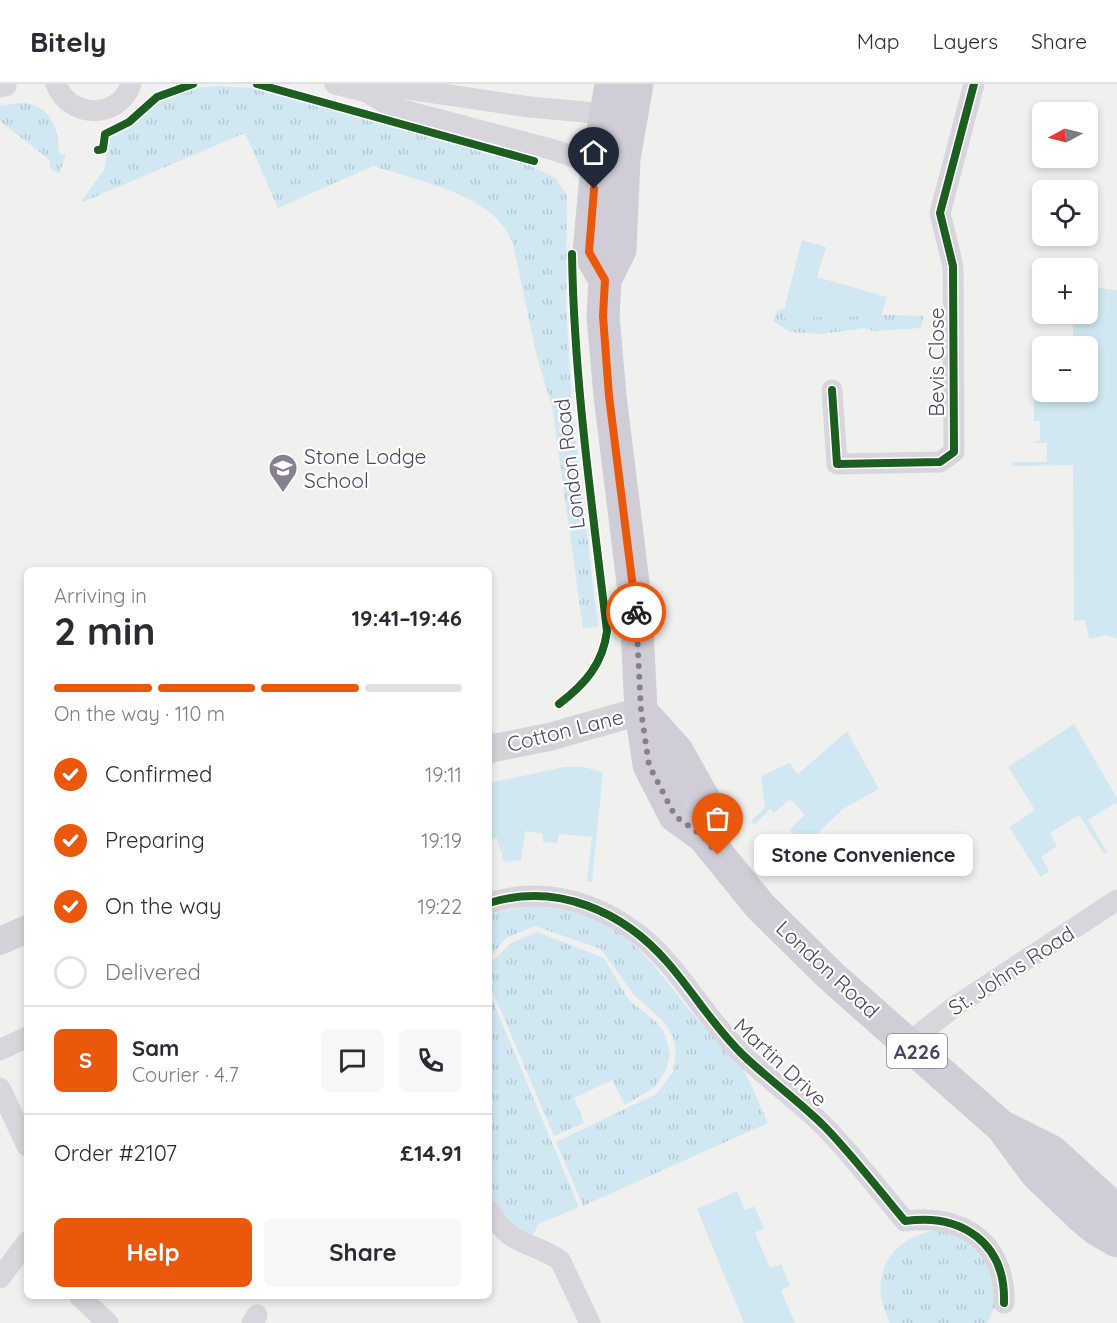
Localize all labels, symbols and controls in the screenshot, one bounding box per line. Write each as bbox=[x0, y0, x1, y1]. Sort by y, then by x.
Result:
text: Bitely bbox=[30, 24, 106, 59]
text: Map bbox=[857, 28, 900, 54]
text: Layers bbox=[933, 28, 998, 54]
text: Share bbox=[1031, 28, 1087, 54]
north arrow bbox=[1032, 102, 1098, 168]
map controls bbox=[1032, 102, 1098, 402]
pin bbox=[568, 127, 619, 189]
icon: home bbox=[577, 136, 610, 169]
button: locate bbox=[1032, 180, 1098, 246]
button: + bbox=[1032, 258, 1098, 324]
street label: Bevis Close bbox=[923, 307, 949, 417]
button: − bbox=[1032, 336, 1098, 402]
street label: London Road bbox=[548, 397, 590, 531]
place label: Stone Lodge School bbox=[304, 443, 426, 493]
school or university icon: Stone Lodge School bbox=[267, 452, 299, 494]
courier bbox=[606, 582, 666, 642]
text: Arriving in bbox=[54, 583, 147, 608]
icon: bike bbox=[620, 596, 653, 629]
text: 19:41–19:46 bbox=[351, 604, 462, 632]
text: 2 min bbox=[54, 606, 156, 655]
text: On the way · 110 m bbox=[54, 701, 225, 726]
street label: Cotton Lane bbox=[504, 703, 626, 757]
icon: check bbox=[54, 758, 87, 791]
text: Confirmed bbox=[105, 760, 212, 788]
text: 19:11 bbox=[425, 762, 462, 787]
pin bbox=[692, 793, 743, 855]
icon: bag bbox=[701, 802, 734, 835]
icon: check bbox=[54, 824, 87, 857]
text: Preparing bbox=[105, 826, 205, 854]
text: 19:19 bbox=[421, 828, 462, 853]
callout: Stone Convenience bbox=[754, 834, 973, 876]
text: Stone Convenience bbox=[771, 842, 956, 867]
icon: check bbox=[54, 890, 87, 923]
text: On the way bbox=[105, 892, 221, 920]
text: 19:22 bbox=[418, 894, 462, 919]
street label: London Road bbox=[771, 915, 885, 1023]
street label: St. Johns Road bbox=[943, 920, 1079, 1020]
text: Delivered bbox=[105, 958, 201, 986]
street label: Martin Drive bbox=[729, 1012, 833, 1112]
button: chat bbox=[321, 1029, 384, 1092]
button: phone bbox=[399, 1029, 462, 1092]
text: Sam bbox=[132, 1034, 179, 1062]
road number: A226 bbox=[887, 1034, 947, 1068]
text: S bbox=[79, 1046, 92, 1074]
text: Courier · 4.7 bbox=[132, 1062, 239, 1087]
text: Order #2107 bbox=[54, 1139, 177, 1167]
text: £14.91 bbox=[400, 1139, 462, 1167]
button: Help bbox=[54, 1218, 252, 1287]
button: Share bbox=[264, 1218, 462, 1287]

